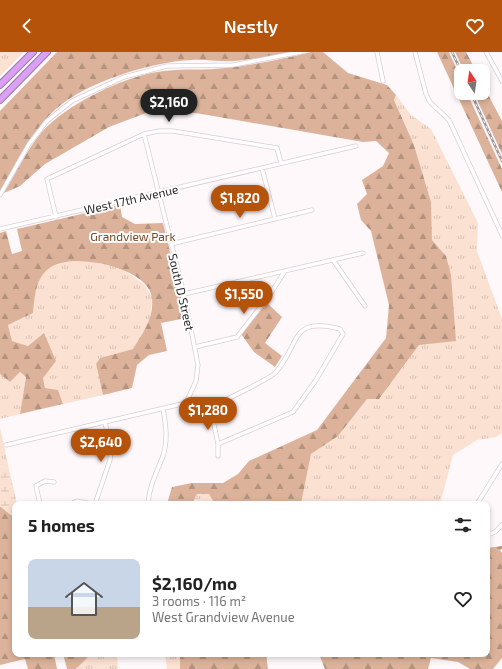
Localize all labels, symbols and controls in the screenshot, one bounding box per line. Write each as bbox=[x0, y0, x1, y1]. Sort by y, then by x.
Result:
icon: back bbox=[16, 15, 38, 37]
text: Nestly bbox=[224, 15, 278, 37]
icon: heart bbox=[464, 15, 486, 37]
north arrow bbox=[454, 64, 490, 100]
map controls bbox=[454, 64, 490, 100]
pin: $2,160 bbox=[136, 89, 202, 123]
text: $2,160 bbox=[149, 94, 189, 110]
street label: West 17th Avenue bbox=[83, 181, 179, 217]
pin: $1,820 bbox=[207, 185, 273, 219]
text: $1,820 bbox=[220, 190, 260, 206]
park label: Grandview Park bbox=[90, 229, 176, 243]
street label: South D Street bbox=[166, 252, 198, 332]
pin: $1,550 bbox=[211, 281, 277, 315]
text: $1,550 bbox=[225, 286, 263, 302]
pin: $1,280 bbox=[175, 397, 241, 431]
text: $1,280 bbox=[188, 402, 228, 418]
pin: $2,640 bbox=[68, 429, 134, 463]
text: $2,640 bbox=[80, 434, 122, 450]
icon: filters bbox=[452, 514, 474, 536]
text: 5 homes bbox=[28, 515, 95, 535]
text: $2,160/mo bbox=[152, 573, 237, 593]
icon: home bbox=[60, 575, 108, 623]
icon: heart bbox=[452, 588, 474, 610]
text: 3 rooms · 116 m² bbox=[152, 593, 246, 609]
text: West Grandview Avenue bbox=[152, 609, 295, 625]

